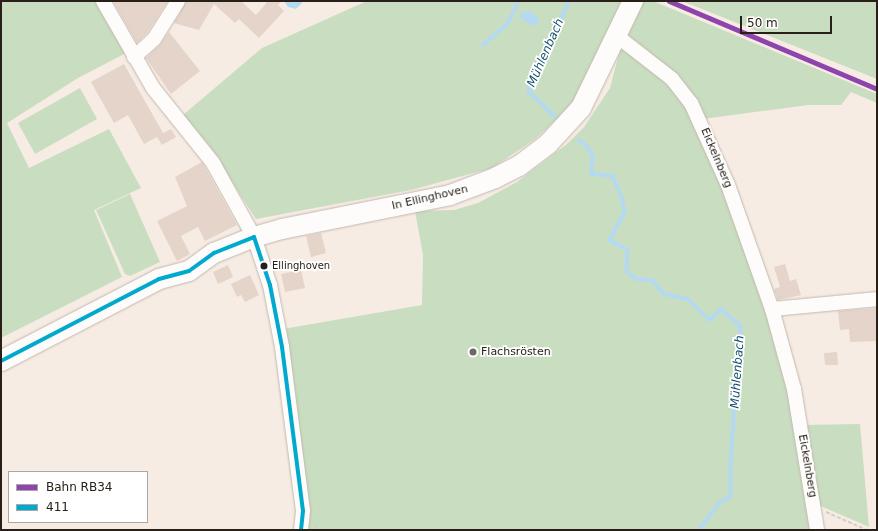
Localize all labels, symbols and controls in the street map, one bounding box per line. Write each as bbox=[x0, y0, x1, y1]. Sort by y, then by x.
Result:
scale bar bbox=[742, 8, 834, 34]
text: 50 m bbox=[747, 16, 778, 30]
water label: Mühlenbach bbox=[525, 17, 567, 89]
street label: Eickelnberg bbox=[697, 126, 735, 190]
street label: In Ellinghoven bbox=[391, 183, 469, 213]
place label: Ellinghoven bbox=[272, 260, 330, 272]
marker: Ellinghoven bbox=[259, 261, 269, 271]
water label: Mühlenbach bbox=[728, 335, 748, 409]
place label: Flachsrösten bbox=[481, 345, 551, 359]
marker: Flachsrösten bbox=[468, 347, 478, 357]
street label: Eickelnberg bbox=[795, 433, 819, 499]
legend bbox=[8, 471, 148, 523]
text: Bahn RB34 bbox=[46, 480, 112, 494]
text: 411 bbox=[46, 500, 69, 514]

